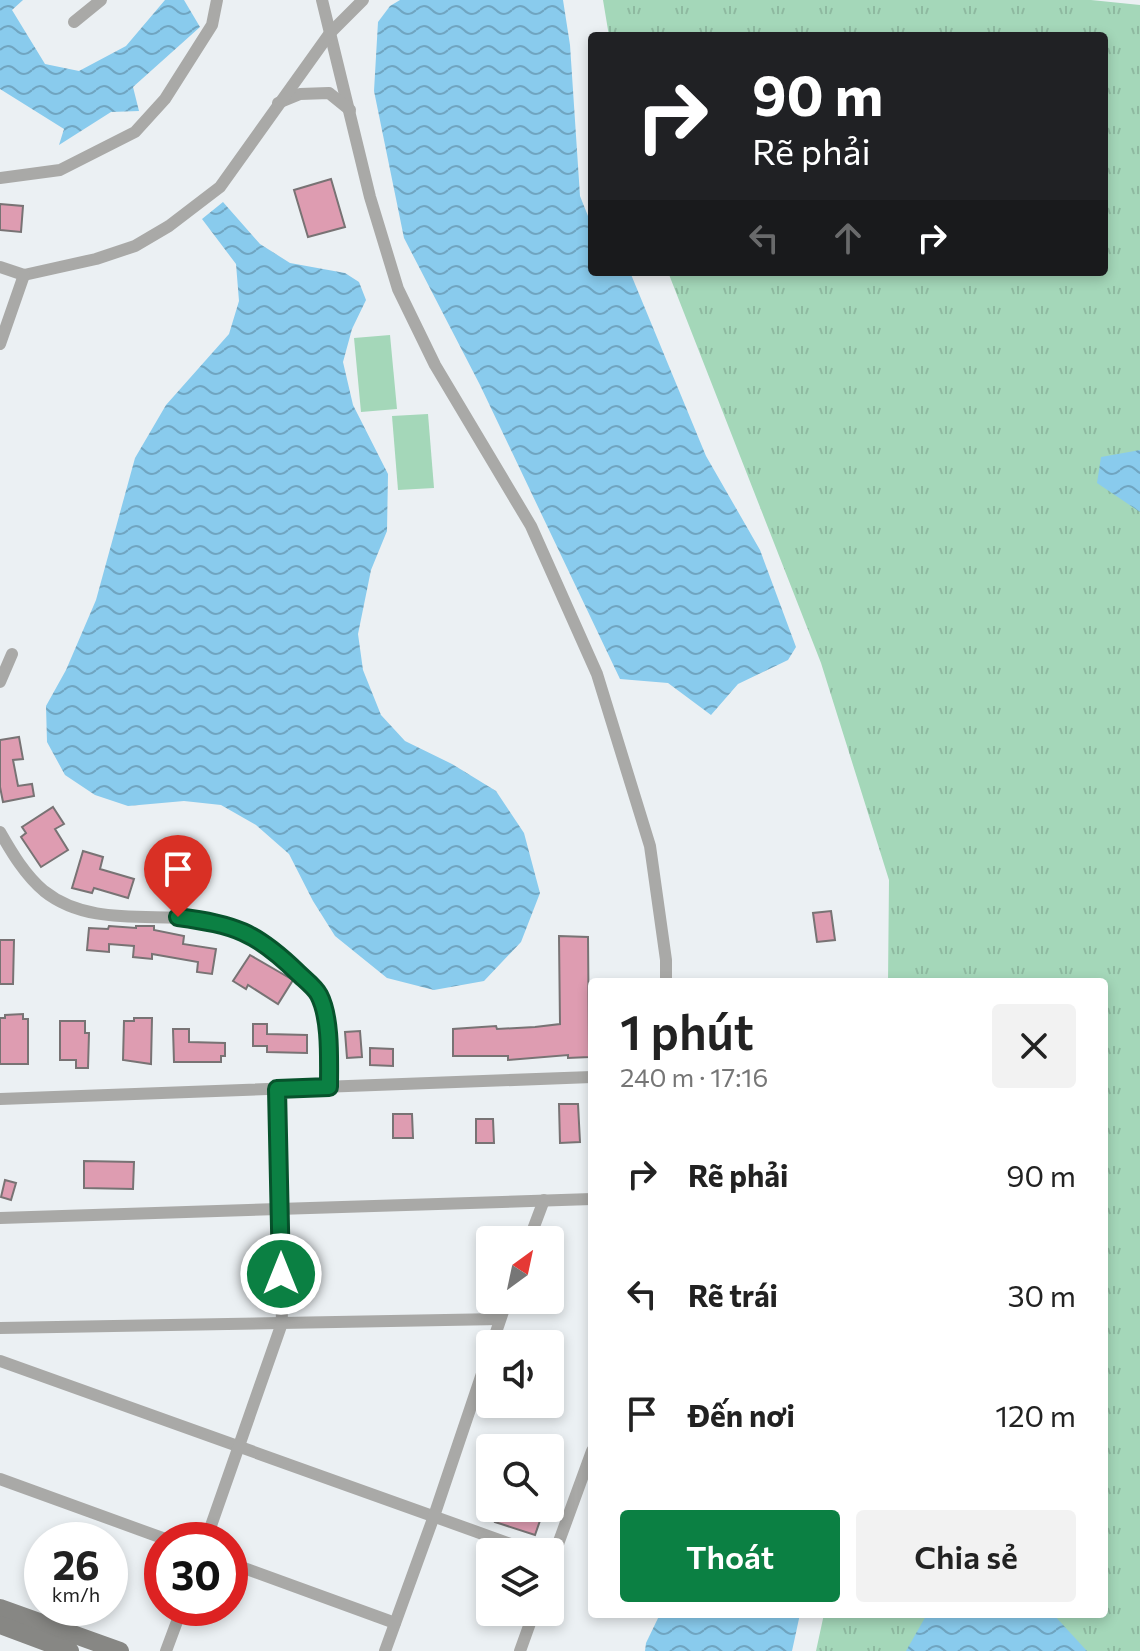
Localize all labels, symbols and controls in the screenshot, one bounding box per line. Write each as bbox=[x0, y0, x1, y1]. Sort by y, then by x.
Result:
text: 90 m bbox=[752, 59, 883, 128]
icon: right bbox=[620, 64, 724, 168]
text: Rẽ phải bbox=[752, 128, 871, 172]
icon: left bbox=[742, 216, 786, 260]
icon: ahead bbox=[826, 216, 870, 260]
icon: right bbox=[910, 216, 954, 260]
pin bbox=[144, 835, 212, 917]
icon: arrive bbox=[156, 847, 200, 891]
text: 1 phút bbox=[620, 1001, 754, 1060]
button: close bbox=[992, 1004, 1076, 1088]
text: 240 m · 17:16 bbox=[620, 1061, 768, 1092]
icon: right bbox=[620, 1152, 664, 1196]
text: Rẽ phải bbox=[688, 1156, 788, 1193]
text: 90 m bbox=[1006, 1156, 1076, 1193]
north arrow bbox=[476, 1226, 564, 1314]
map controls bbox=[476, 1226, 564, 1626]
position arrow bbox=[239, 1232, 323, 1316]
icon: left bbox=[620, 1272, 664, 1316]
text: Rẽ trái bbox=[688, 1276, 778, 1313]
text: 30 m bbox=[1007, 1276, 1076, 1313]
button: sound bbox=[476, 1330, 564, 1418]
icon: arrive bbox=[620, 1392, 664, 1436]
text: Đến nơi bbox=[688, 1396, 795, 1433]
text: 120 m bbox=[995, 1396, 1076, 1433]
button: search bbox=[476, 1434, 564, 1522]
button: Thoát bbox=[620, 1510, 840, 1602]
button: Chia sẻ bbox=[856, 1510, 1076, 1602]
speed limit sign: 30 bbox=[144, 1522, 248, 1626]
button: layers bbox=[476, 1538, 564, 1626]
text: 26 bbox=[52, 1539, 100, 1588]
text: km/h bbox=[52, 1582, 100, 1606]

